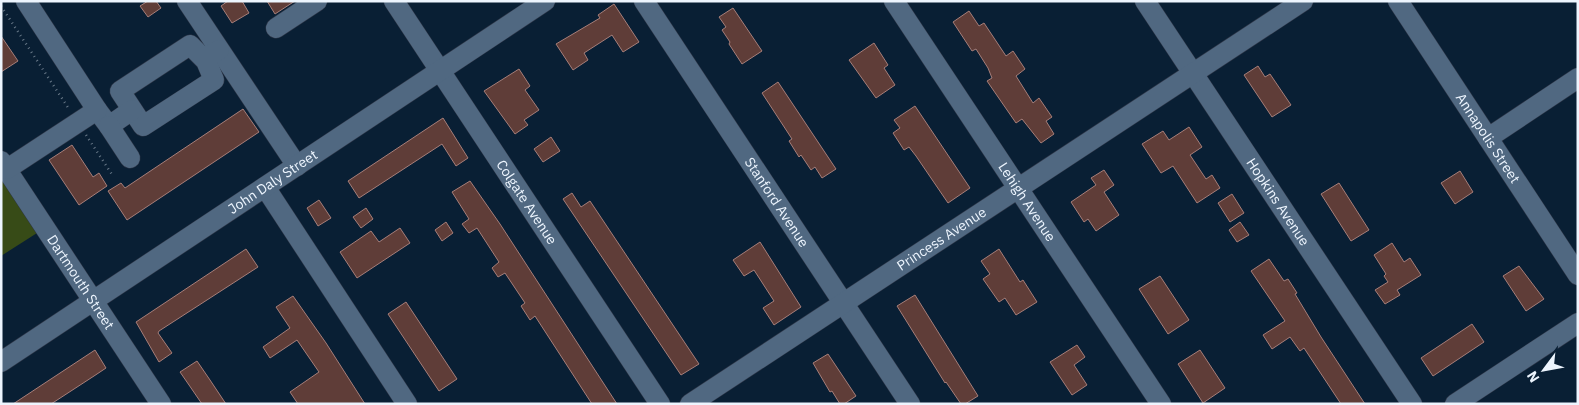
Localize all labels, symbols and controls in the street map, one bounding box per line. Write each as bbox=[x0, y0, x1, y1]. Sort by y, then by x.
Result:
street label: Annapolis Street bbox=[1452, 90, 1524, 187]
street label: John Daly Street bbox=[225, 146, 321, 218]
street label: Stanford Avenue bbox=[741, 154, 813, 251]
street label: Hopkins Avenue bbox=[1243, 155, 1314, 249]
street label: Colgate Avenue bbox=[492, 156, 561, 248]
street label: Lehigh Avenue bbox=[994, 159, 1060, 245]
street label: Princess Avenue bbox=[893, 203, 990, 275]
street label: Dartmouth Street bbox=[43, 231, 118, 333]
north arrow bbox=[1519, 345, 1569, 395]
text: N bbox=[1523, 368, 1543, 386]

